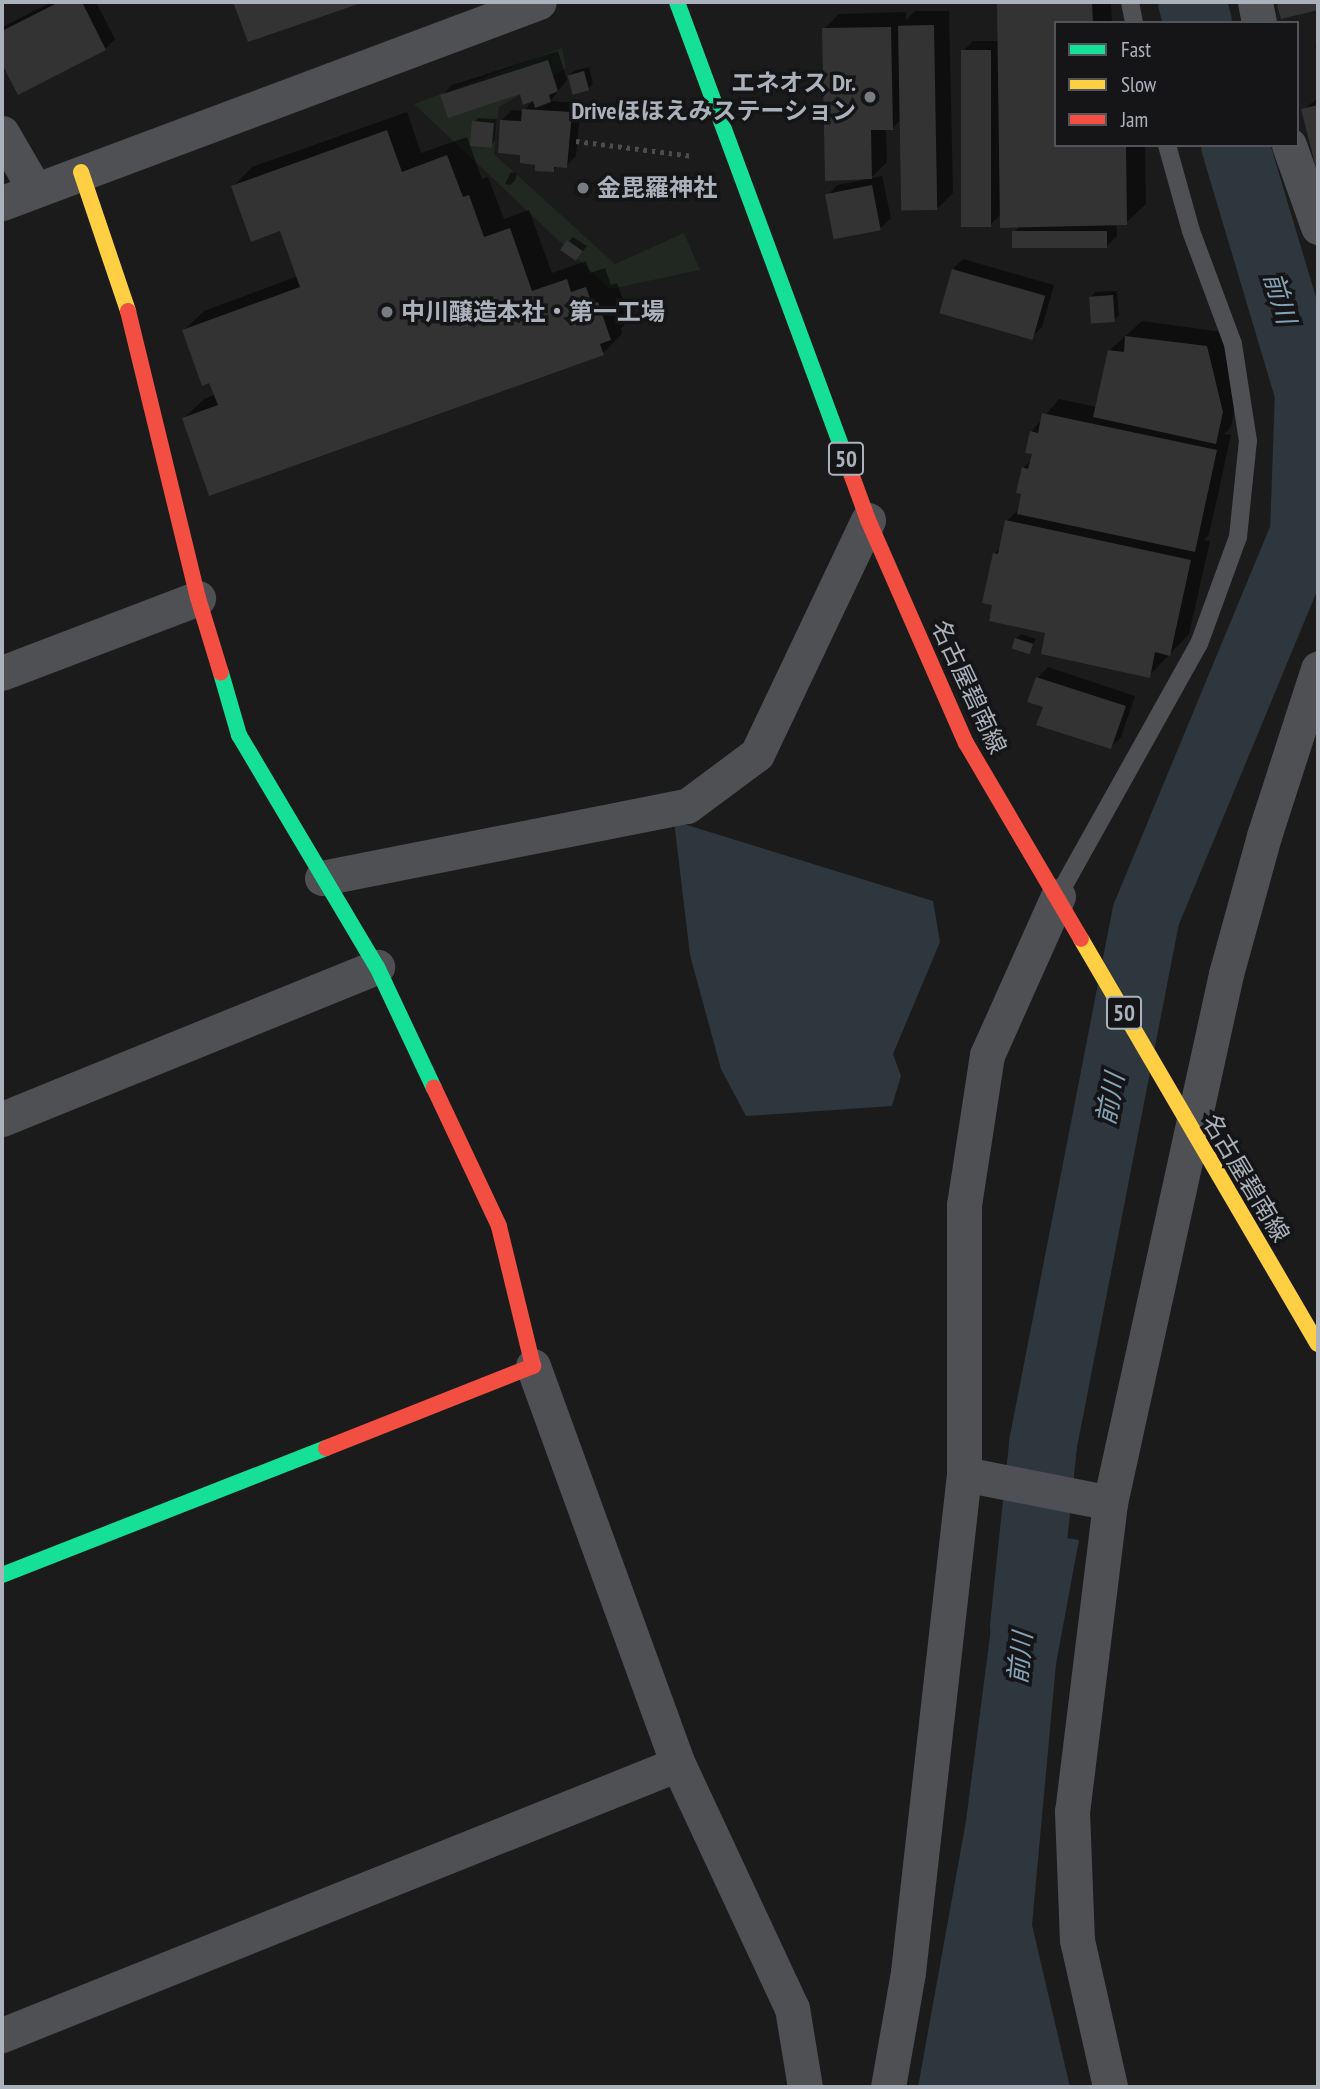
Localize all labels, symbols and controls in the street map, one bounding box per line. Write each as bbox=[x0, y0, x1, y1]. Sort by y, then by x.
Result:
legend bbox=[1054, 21, 1299, 147]
text: Fast bbox=[1121, 36, 1151, 63]
place label: エネオス Dr. Driveほほえみステーション bbox=[571, 69, 856, 125]
text: Slow bbox=[1121, 71, 1156, 98]
marker: エネオス Dr. Driveほほえみステーション bbox=[862, 89, 878, 105]
text: Jam bbox=[1121, 106, 1148, 133]
place label: 金毘羅神社 bbox=[597, 174, 717, 202]
marker: 金毘羅神社 bbox=[575, 180, 591, 196]
water label: 前川 bbox=[1257, 269, 1303, 327]
place label: 中川醸造本社・第一工場 bbox=[401, 298, 665, 326]
marker: 中川醸造本社・第一工場 bbox=[379, 304, 395, 320]
road number: 50 bbox=[827, 440, 865, 478]
street label: 名古屋碧南線 bbox=[926, 616, 1012, 758]
road number: 50 bbox=[1105, 994, 1143, 1032]
water label: 前川 bbox=[1090, 1071, 1130, 1127]
street label: 名古屋碧南線 bbox=[1197, 1109, 1295, 1247]
water label: 前川 bbox=[1002, 1631, 1038, 1685]

